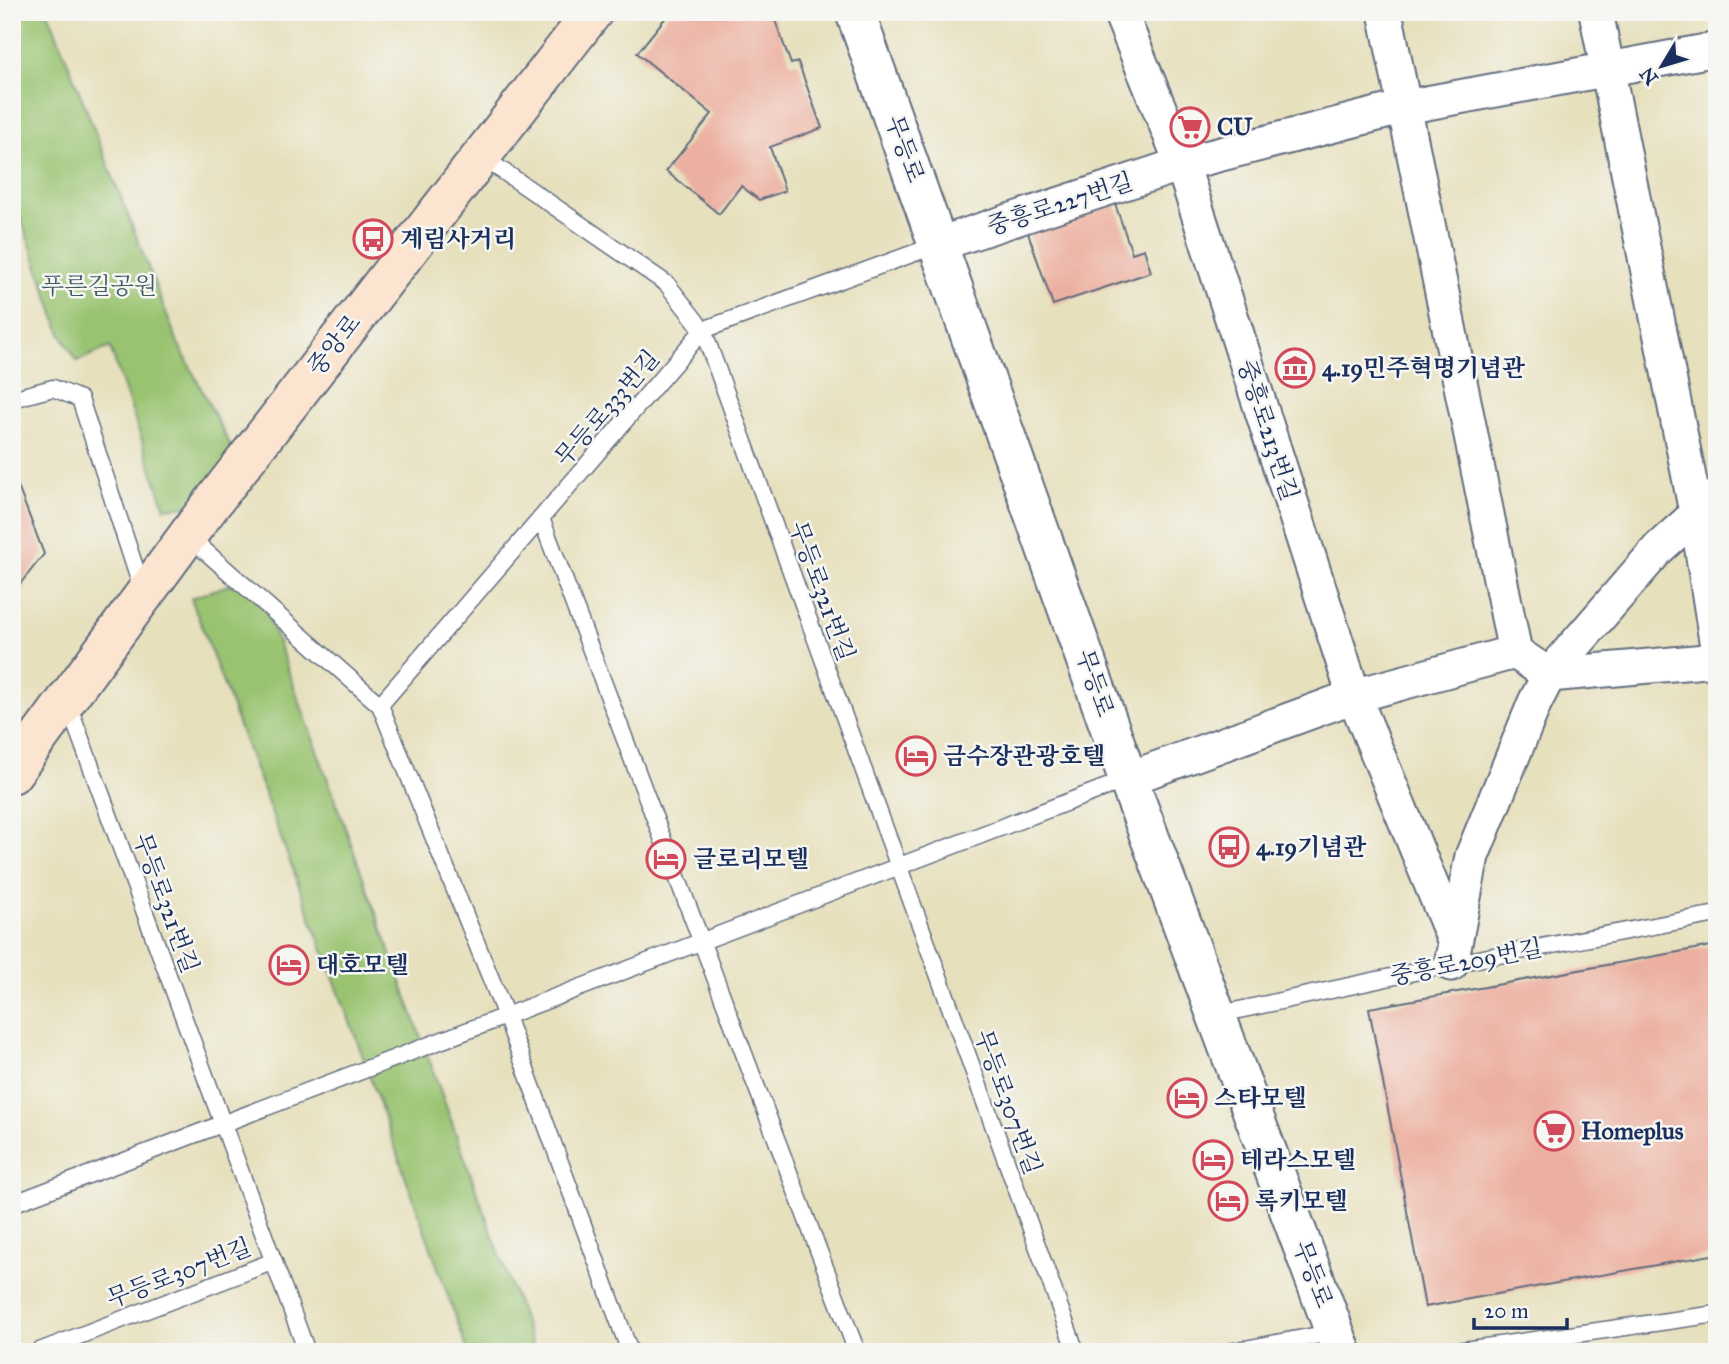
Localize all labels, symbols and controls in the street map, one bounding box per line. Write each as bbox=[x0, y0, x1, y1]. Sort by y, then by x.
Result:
north arrow bbox=[1628, 32, 1698, 102]
text: N bbox=[1635, 63, 1663, 90]
supermarket icon: CU bbox=[1169, 106, 1211, 148]
street label: 무등로 bbox=[879, 111, 931, 187]
place label: CU bbox=[1217, 112, 1253, 142]
street label: 중흥로227번길 bbox=[983, 166, 1137, 242]
bus stop icon: 계림사거리 bbox=[352, 218, 394, 260]
place label: 계림사거리 bbox=[400, 224, 516, 254]
park label: 푸른길공원 bbox=[41, 271, 157, 301]
street label: 중앙로 bbox=[301, 308, 367, 382]
street label: 무등로333번길 bbox=[548, 344, 666, 472]
museum icon: 4.19민주혁명기념관 bbox=[1274, 347, 1316, 389]
place label: 4.19민주혁명기념관 bbox=[1322, 353, 1525, 383]
street label: 중흥로213번길 bbox=[1231, 356, 1305, 504]
street label: 무등로321번길 bbox=[783, 517, 861, 665]
street label: 무등로 bbox=[1069, 645, 1121, 721]
hotel icon: 금수장관광호텔 bbox=[895, 735, 937, 777]
place label: 금수장관광호텔 bbox=[943, 741, 1105, 771]
bus stop icon: 4.19기념관 bbox=[1208, 826, 1250, 868]
street label: 무등로321번길 bbox=[127, 829, 205, 977]
place label: 4.19기념관 bbox=[1256, 832, 1367, 862]
hotel icon: 글로리모텔 bbox=[645, 838, 687, 880]
place label: 글로리모텔 bbox=[693, 844, 809, 874]
street label: 중흥로209번길 bbox=[1387, 933, 1545, 991]
hotel icon: 대호모텔 bbox=[268, 944, 310, 986]
place label: 대호모텔 bbox=[316, 950, 409, 980]
street label: 무등로307번길 bbox=[968, 1025, 1048, 1179]
hotel icon: 스타모텔 bbox=[1166, 1077, 1208, 1119]
place label: 스타모텔 bbox=[1214, 1083, 1307, 1113]
supermarket icon: Homeplus bbox=[1533, 1110, 1575, 1152]
place label: Homeplus bbox=[1581, 1116, 1684, 1146]
hotel icon: 테라스모텔 bbox=[1192, 1139, 1234, 1181]
place label: 테라스모텔 bbox=[1240, 1145, 1356, 1175]
hotel icon: 록키모텔 bbox=[1207, 1180, 1249, 1222]
place label: 록키모텔 bbox=[1255, 1186, 1348, 1216]
street label: 무등로307번길 bbox=[103, 1232, 255, 1314]
street label: 무등로 bbox=[1287, 1236, 1339, 1312]
scale bar bbox=[1474, 1287, 1566, 1331]
text: 20 m bbox=[1484, 1298, 1529, 1324]

